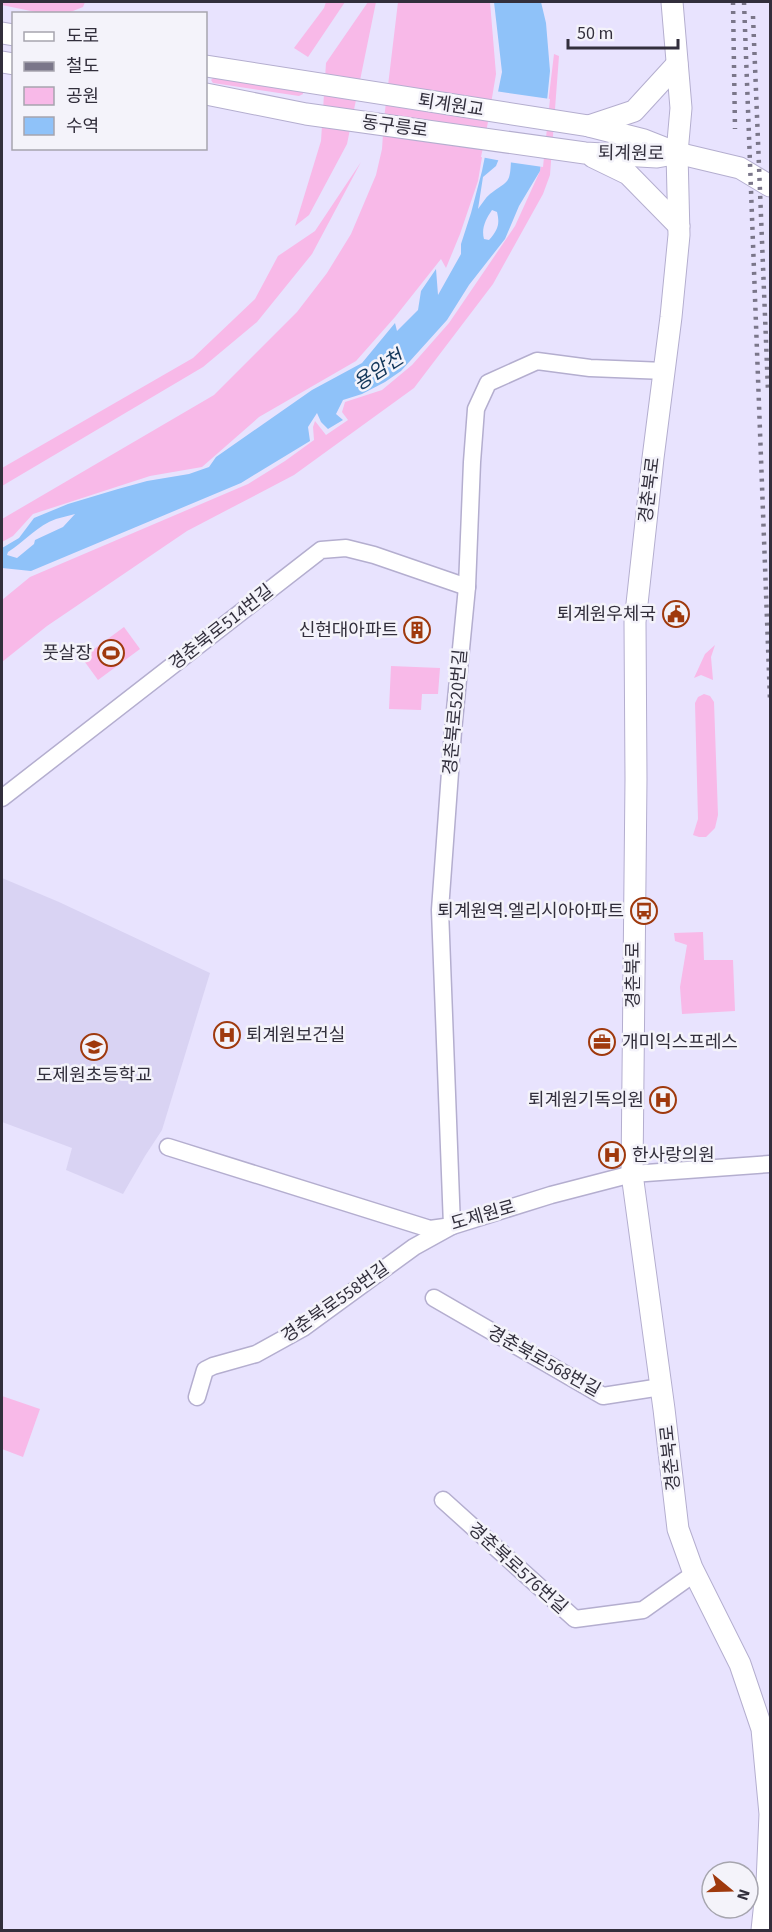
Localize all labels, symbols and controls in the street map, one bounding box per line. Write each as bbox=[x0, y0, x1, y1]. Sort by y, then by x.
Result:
legend bbox=[12, 12, 207, 150]
scale bar bbox=[568, 12, 678, 50]
text: 50 m bbox=[577, 21, 613, 46]
text: 도로 bbox=[66, 24, 99, 49]
text: 철도 bbox=[66, 54, 99, 79]
text: 공원 bbox=[66, 84, 99, 109]
street label: 퇴계원교 bbox=[416, 88, 486, 123]
street label: 동구릉로 bbox=[360, 110, 429, 143]
text: 수역 bbox=[66, 114, 99, 139]
street label: 퇴계원로 bbox=[598, 140, 664, 167]
water label: 용암천 bbox=[348, 343, 411, 398]
street label: 경춘북로 bbox=[633, 456, 666, 524]
street label: 경춘북로514번길 bbox=[164, 579, 279, 676]
public building icon: 퇴계원우체국 bbox=[661, 599, 691, 629]
place label: 퇴계원우체국 bbox=[557, 602, 656, 627]
building icon: 신현대아파트 bbox=[402, 615, 432, 645]
place label: 신현대아파트 bbox=[299, 618, 398, 643]
sports icon: 풋살장 bbox=[96, 638, 126, 668]
place label: 풋살장 bbox=[42, 641, 92, 666]
street label: 경춘북로520번길 bbox=[438, 648, 473, 776]
bus stop icon: 퇴계원역.엘리시아아파트 bbox=[629, 896, 659, 926]
place label: 퇴계원역.엘리시아아파트 bbox=[437, 899, 624, 924]
street label: 경춘북로 bbox=[621, 942, 646, 1008]
hospital icon: 퇴계원보건실 bbox=[212, 1020, 242, 1050]
place label: 퇴계원보건실 bbox=[246, 1023, 345, 1048]
office icon: 개미익스프레스 bbox=[587, 1027, 617, 1057]
place label: 개미익스프레스 bbox=[622, 1030, 738, 1055]
school or university icon: 도제원초등학교 bbox=[79, 1032, 109, 1062]
place label: 도제원초등학교 bbox=[36, 1063, 152, 1088]
hospital icon: 퇴계원기독의원 bbox=[648, 1085, 678, 1115]
place label: 퇴계원기독의원 bbox=[528, 1088, 644, 1113]
hospital icon: 한사랑의원 bbox=[597, 1140, 627, 1170]
place label: 한사랑의원 bbox=[632, 1143, 715, 1168]
street label: 도제원로 bbox=[448, 1194, 518, 1237]
street label: 경춘북로558번길 bbox=[276, 1256, 394, 1349]
street label: 경춘북로568번길 bbox=[483, 1320, 605, 1403]
street label: 경춘북로 bbox=[655, 1424, 686, 1492]
street label: 경춘북로576번길 bbox=[462, 1517, 573, 1620]
north arrow bbox=[700, 1860, 760, 1920]
text: N bbox=[731, 1886, 755, 1903]

